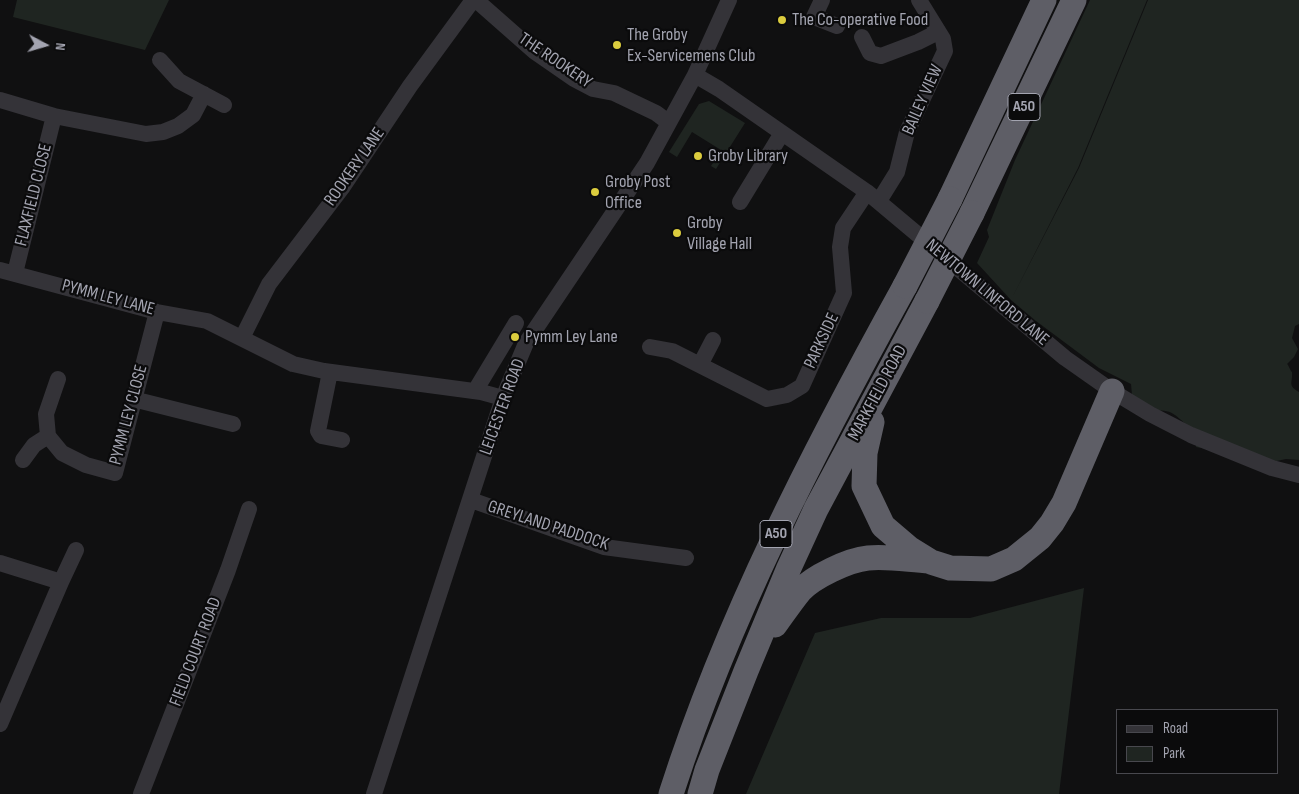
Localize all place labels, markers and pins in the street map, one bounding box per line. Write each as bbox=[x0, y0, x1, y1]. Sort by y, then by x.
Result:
place label: The Co-operative Food bbox=[792, 9, 928, 31]
marker: The Co-operative Food bbox=[776, 14, 788, 26]
place label: The Groby Ex-Servicemens Club bbox=[627, 24, 755, 66]
marker: The Groby Ex-Servicemens Club bbox=[611, 39, 623, 51]
place label: Groby Library bbox=[708, 145, 788, 167]
marker: Groby Library bbox=[692, 150, 704, 162]
place label: Groby Post Office bbox=[605, 171, 671, 213]
marker: Groby Post Office bbox=[589, 186, 601, 198]
place label: Groby Village Hall bbox=[687, 212, 752, 254]
marker: Groby Village Hall bbox=[671, 227, 683, 239]
place label: Pymm Ley Lane bbox=[525, 326, 618, 348]
marker: Pymm Ley Lane bbox=[509, 331, 521, 343]

